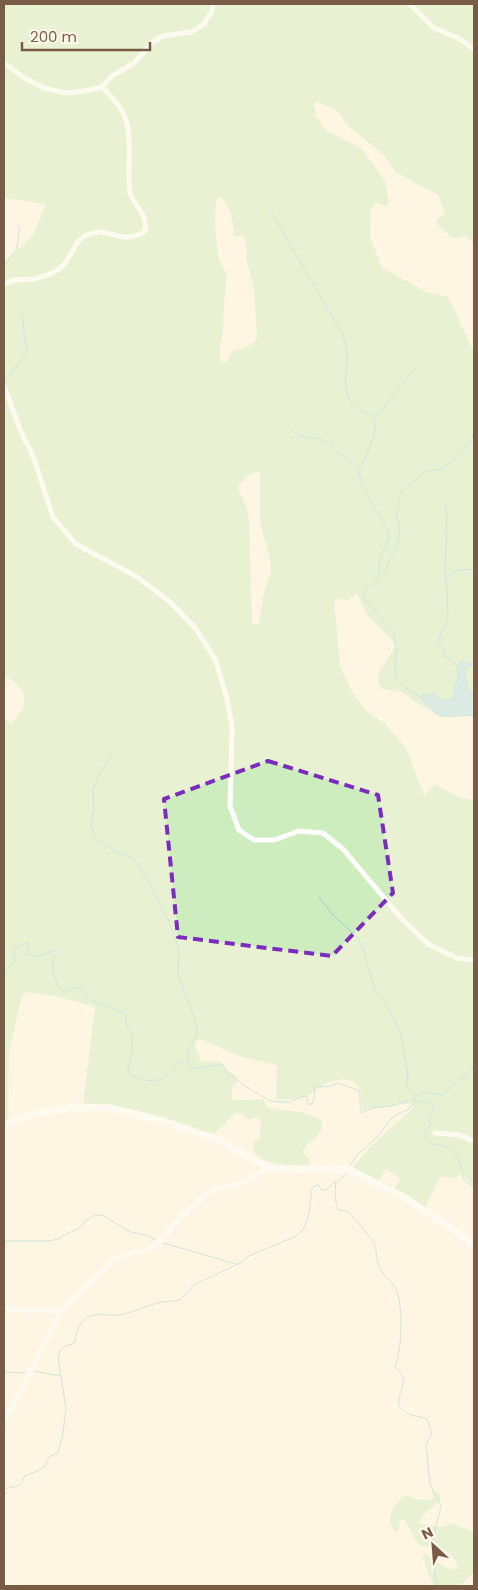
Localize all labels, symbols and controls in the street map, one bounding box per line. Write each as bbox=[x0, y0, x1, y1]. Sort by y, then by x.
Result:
scale bar bbox=[22, 20, 150, 52]
text: 200 m bbox=[30, 26, 77, 47]
north arrow bbox=[408, 1520, 458, 1570]
text: N bbox=[418, 1522, 436, 1545]

